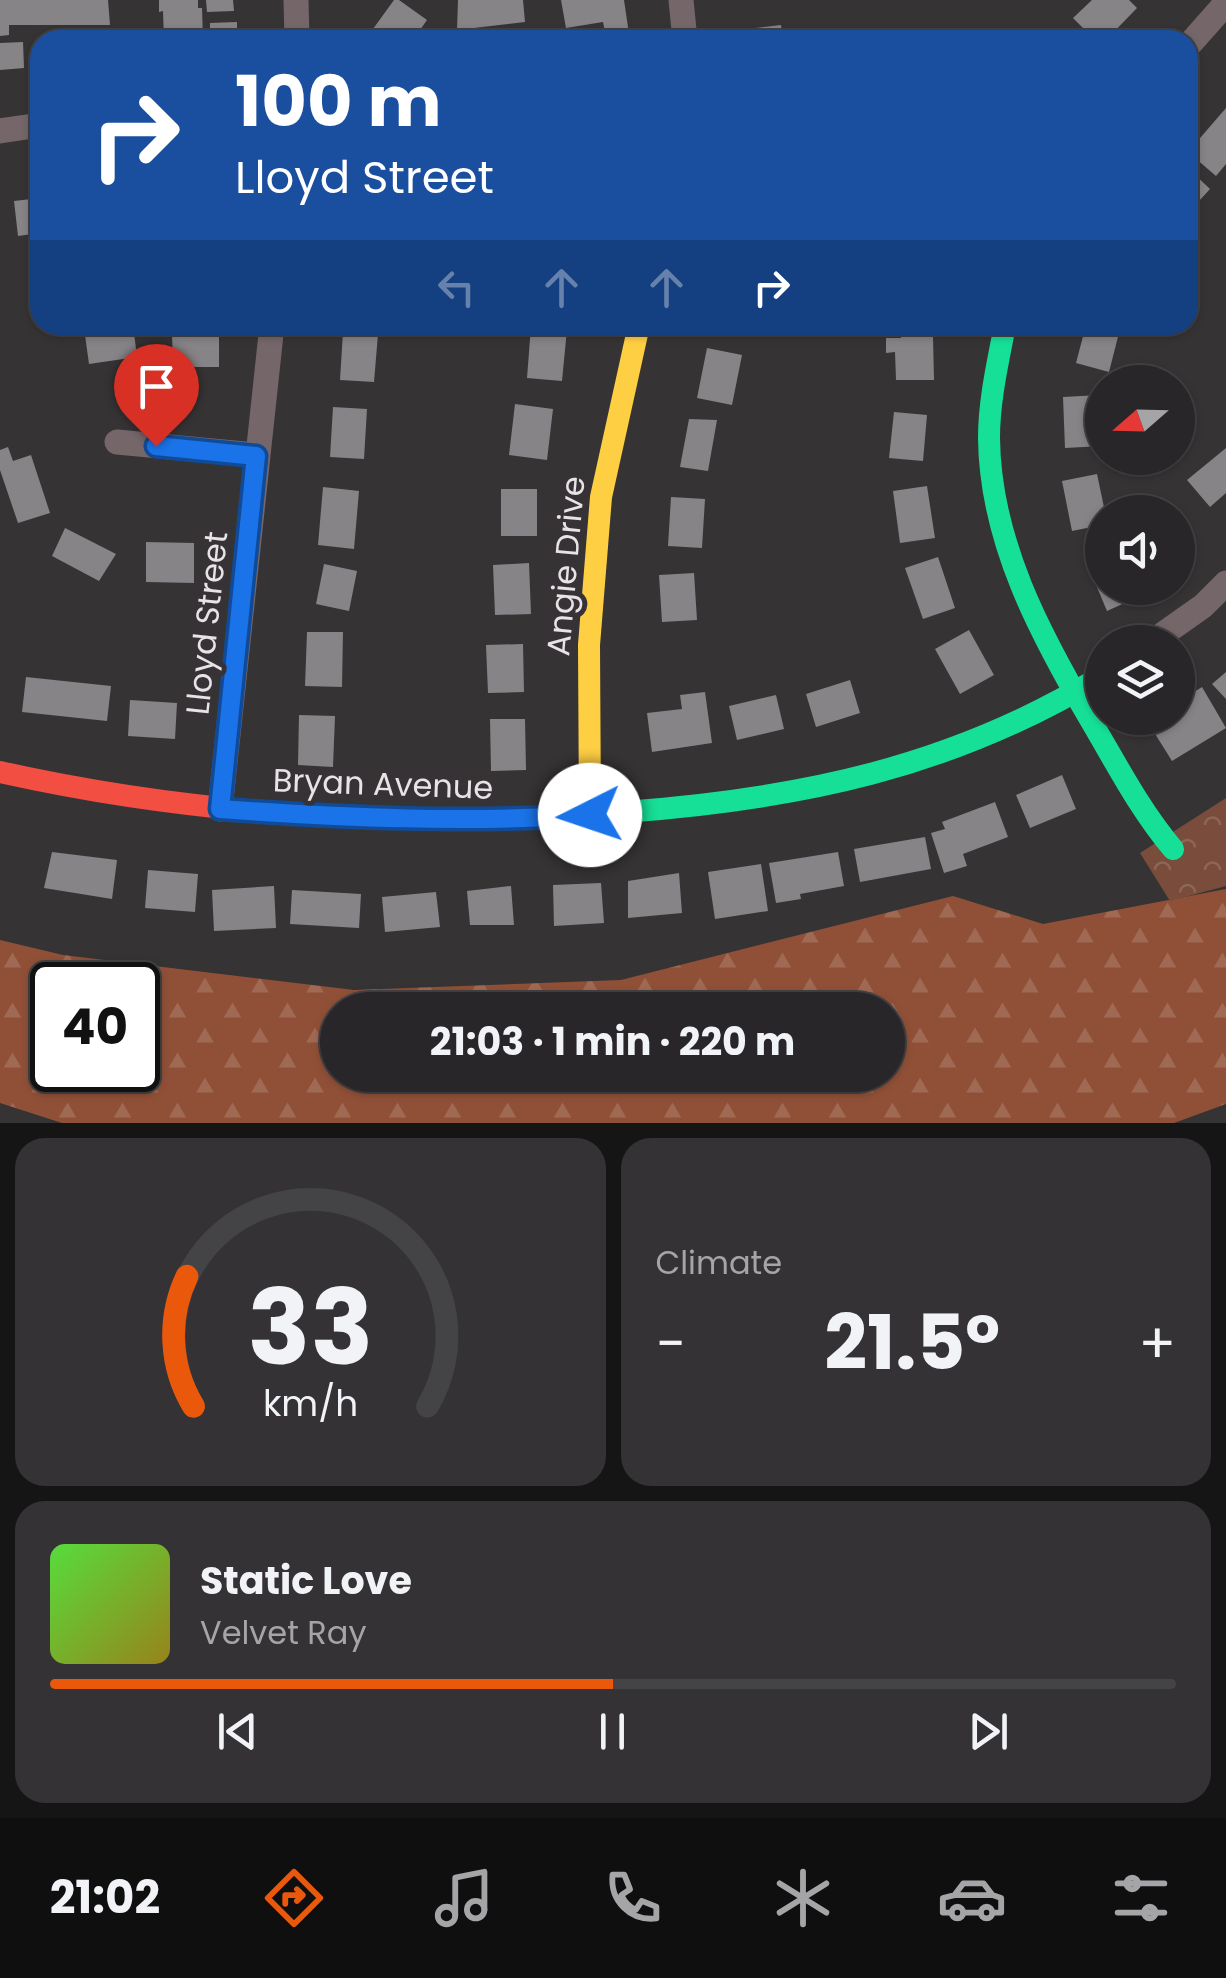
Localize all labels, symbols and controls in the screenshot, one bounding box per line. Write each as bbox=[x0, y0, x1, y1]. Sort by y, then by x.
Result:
text: 100 m bbox=[235, 52, 442, 151]
icon: right bbox=[70, 70, 200, 200]
text: Lloyd Street bbox=[235, 146, 494, 209]
icon: left bbox=[429, 260, 484, 315]
icon: ahead bbox=[534, 260, 589, 315]
icon: ahead bbox=[639, 260, 694, 315]
icon: right bbox=[744, 260, 799, 315]
pin bbox=[114, 344, 199, 447]
icon: arrive bbox=[129, 359, 184, 414]
north arrow bbox=[1085, 365, 1195, 475]
map controls bbox=[1085, 365, 1195, 735]
street label: Angie Drive bbox=[535, 474, 596, 658]
button: sound bbox=[1085, 495, 1195, 605]
street label: Lloyd Street bbox=[175, 529, 239, 717]
button: layers bbox=[1085, 625, 1195, 735]
street label: Bryan Avenue bbox=[272, 757, 494, 810]
position arrow bbox=[538, 763, 642, 867]
speed limit sign: 40 bbox=[30, 962, 160, 1092]
text: 21:03 · 1 min · 220 m bbox=[430, 1015, 795, 1068]
text: Climate bbox=[656, 1240, 782, 1285]
text: 33 bbox=[247, 1255, 373, 1400]
text: 21.5° bbox=[824, 1290, 1000, 1395]
text: − bbox=[656, 1305, 686, 1382]
text: + bbox=[1138, 1305, 1176, 1382]
text: km/h bbox=[263, 1378, 358, 1429]
text: Static Love bbox=[200, 1554, 412, 1607]
text: Velvet Ray bbox=[200, 1610, 366, 1655]
icon: previous bbox=[210, 1704, 265, 1759]
icon: pause bbox=[585, 1704, 640, 1759]
icon: next bbox=[961, 1704, 1016, 1759]
icon: directions bbox=[259, 1863, 329, 1933]
icon: music bbox=[429, 1863, 499, 1933]
icon: phone bbox=[598, 1863, 668, 1933]
icon: climate bbox=[768, 1863, 838, 1933]
icon: car bbox=[937, 1863, 1007, 1933]
icon: filters bbox=[1106, 1863, 1176, 1933]
text: 21:02 bbox=[50, 1866, 160, 1929]

